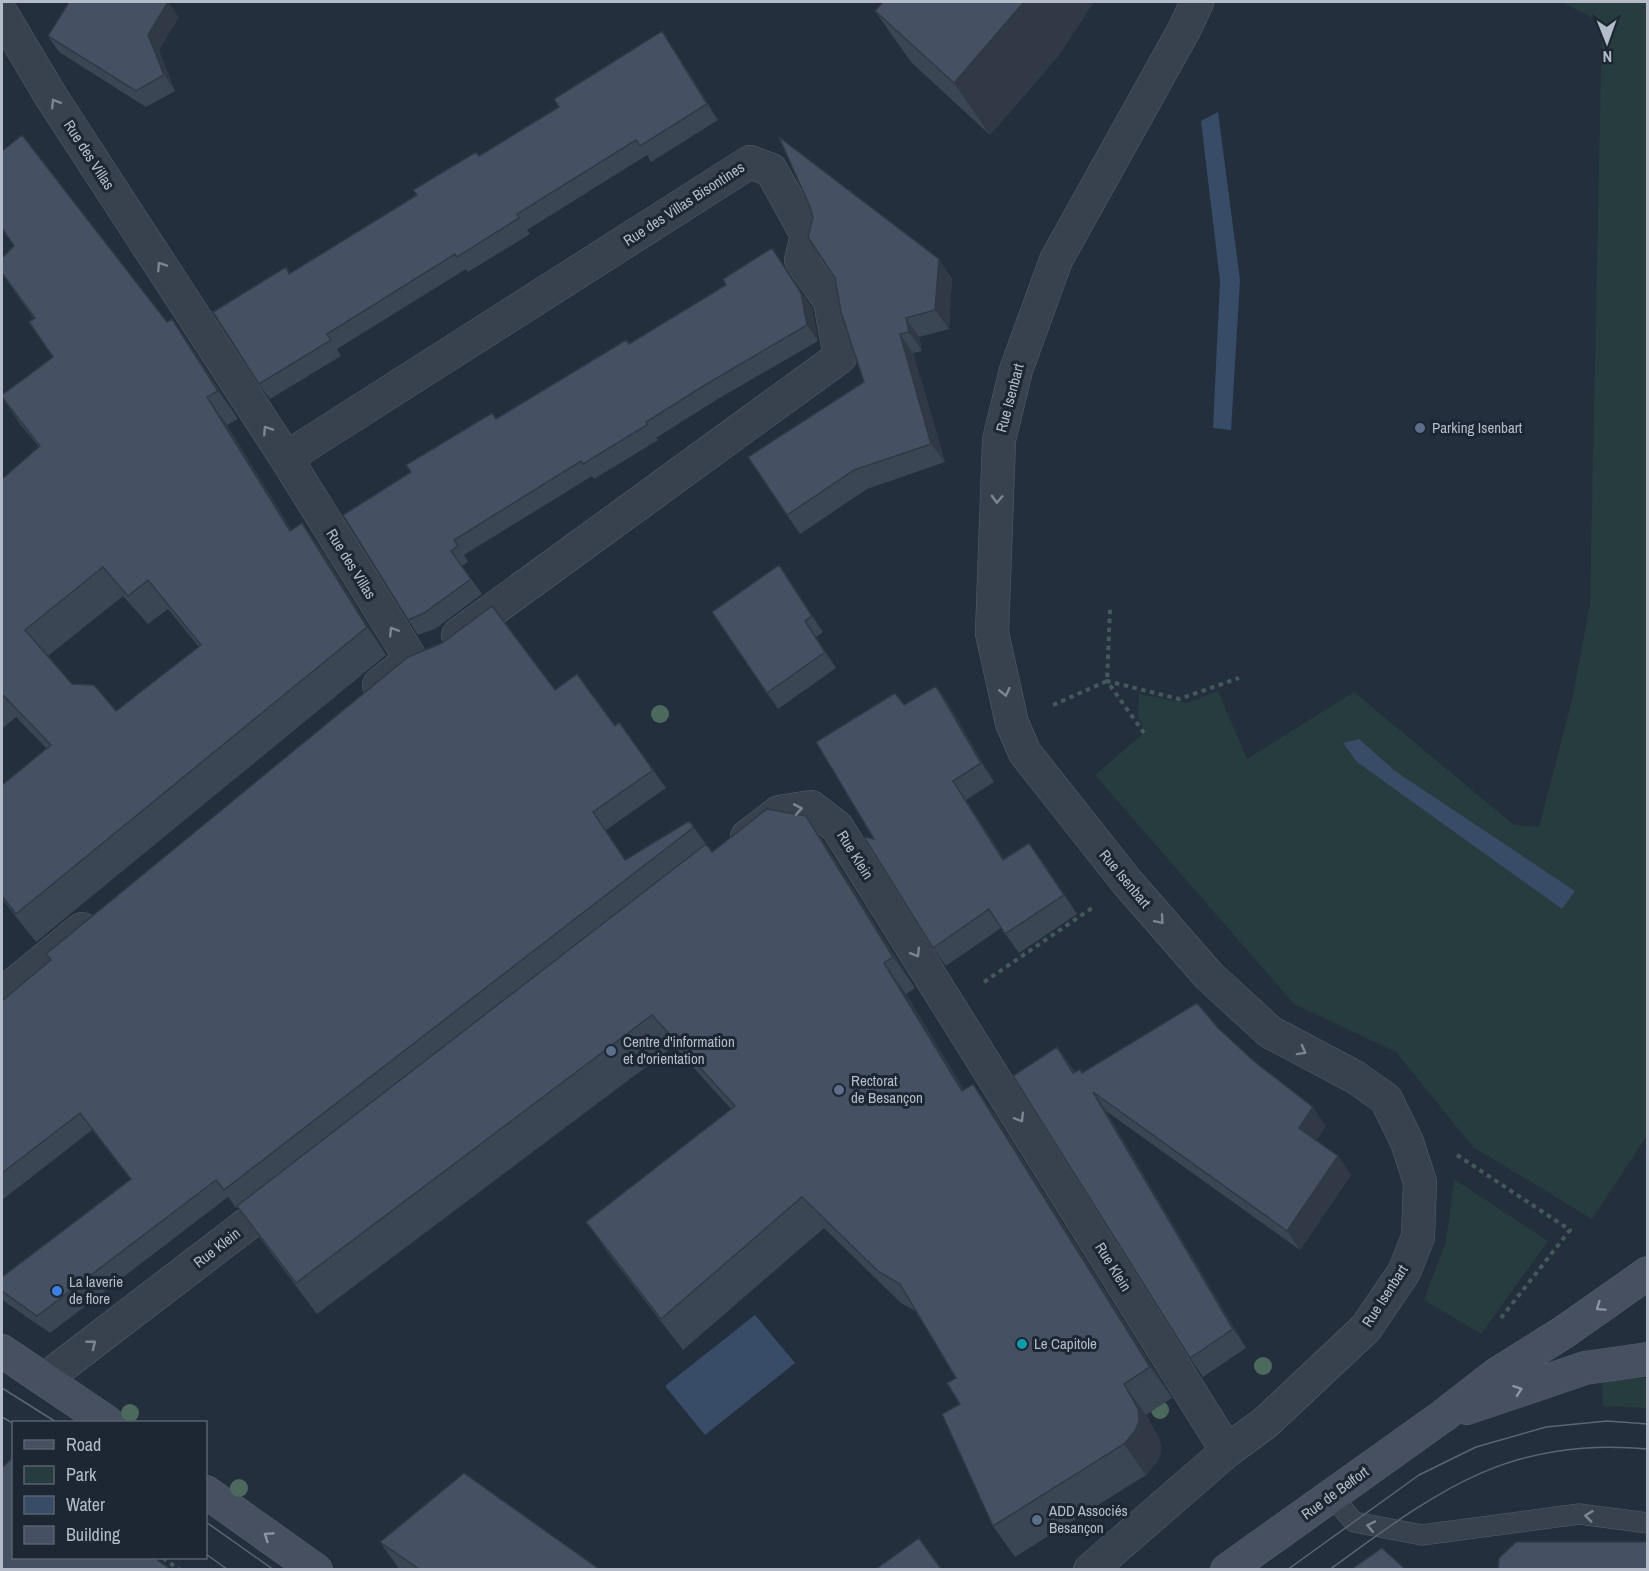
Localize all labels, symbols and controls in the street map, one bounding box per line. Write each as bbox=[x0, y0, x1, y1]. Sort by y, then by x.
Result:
north arrow bbox=[1577, 12, 1637, 72]
text: N bbox=[1602, 46, 1612, 68]
one-way arrow bbox=[51, 99, 62, 110]
street label: Rue des Villas bbox=[59, 116, 120, 194]
street label: Rue des Villas Bisontines bbox=[619, 156, 748, 251]
one-way arrow bbox=[157, 262, 168, 273]
street label: Rue Isenbart bbox=[990, 361, 1029, 435]
place label: Parking Isenbart bbox=[1432, 417, 1523, 438]
marker: Parking Isenbart bbox=[1413, 421, 1427, 435]
one-way arrow bbox=[263, 426, 275, 436]
one-way arrow bbox=[990, 494, 1003, 503]
street label: Rue des Villas bbox=[322, 525, 381, 603]
one-way arrow bbox=[389, 627, 401, 637]
one-way arrow bbox=[998, 687, 1011, 697]
one-way arrow bbox=[793, 803, 803, 816]
street label: Rue Klein bbox=[832, 826, 879, 883]
street label: Rue Isenbart bbox=[1095, 845, 1156, 913]
one-way arrow bbox=[1153, 913, 1164, 924]
one-way arrow bbox=[909, 946, 920, 957]
place label: Centre d'information et d'orientation bbox=[623, 1031, 735, 1069]
marker: Centre d'information et d'orientation bbox=[604, 1044, 618, 1058]
one-way arrow bbox=[1296, 1044, 1306, 1055]
place label: Rectorat de Besançon bbox=[851, 1070, 923, 1108]
marker: Rectorat de Besançon bbox=[832, 1083, 846, 1097]
one-way arrow bbox=[1012, 1112, 1024, 1122]
street label: Rue Klein bbox=[189, 1223, 244, 1273]
street label: Rue Klein bbox=[1090, 1238, 1137, 1295]
street label: Rue Isenbart bbox=[1357, 1260, 1413, 1331]
place label: La laverie de flore bbox=[69, 1271, 123, 1309]
marker: La laverie de flore bbox=[50, 1284, 64, 1298]
one-way arrow bbox=[1595, 1300, 1606, 1311]
place label: Le Capitole bbox=[1034, 1333, 1097, 1354]
marker: Le Capitole bbox=[1015, 1337, 1029, 1351]
one-way arrow bbox=[86, 1341, 97, 1352]
one-way arrow bbox=[1512, 1385, 1523, 1398]
legend bbox=[12, 1421, 207, 1559]
text: Road bbox=[66, 1432, 101, 1457]
street label: Rue de Belfort bbox=[1297, 1461, 1373, 1524]
text: Park bbox=[66, 1462, 97, 1487]
text: Water bbox=[66, 1492, 105, 1517]
place label: ADD Associés Besançon bbox=[1048, 1500, 1128, 1538]
one-way arrow bbox=[1585, 1510, 1594, 1522]
marker: ADD Associés Besançon bbox=[1030, 1513, 1044, 1527]
one-way arrow bbox=[1366, 1520, 1376, 1533]
text: Building bbox=[66, 1522, 121, 1547]
one-way arrow bbox=[264, 1532, 275, 1543]

